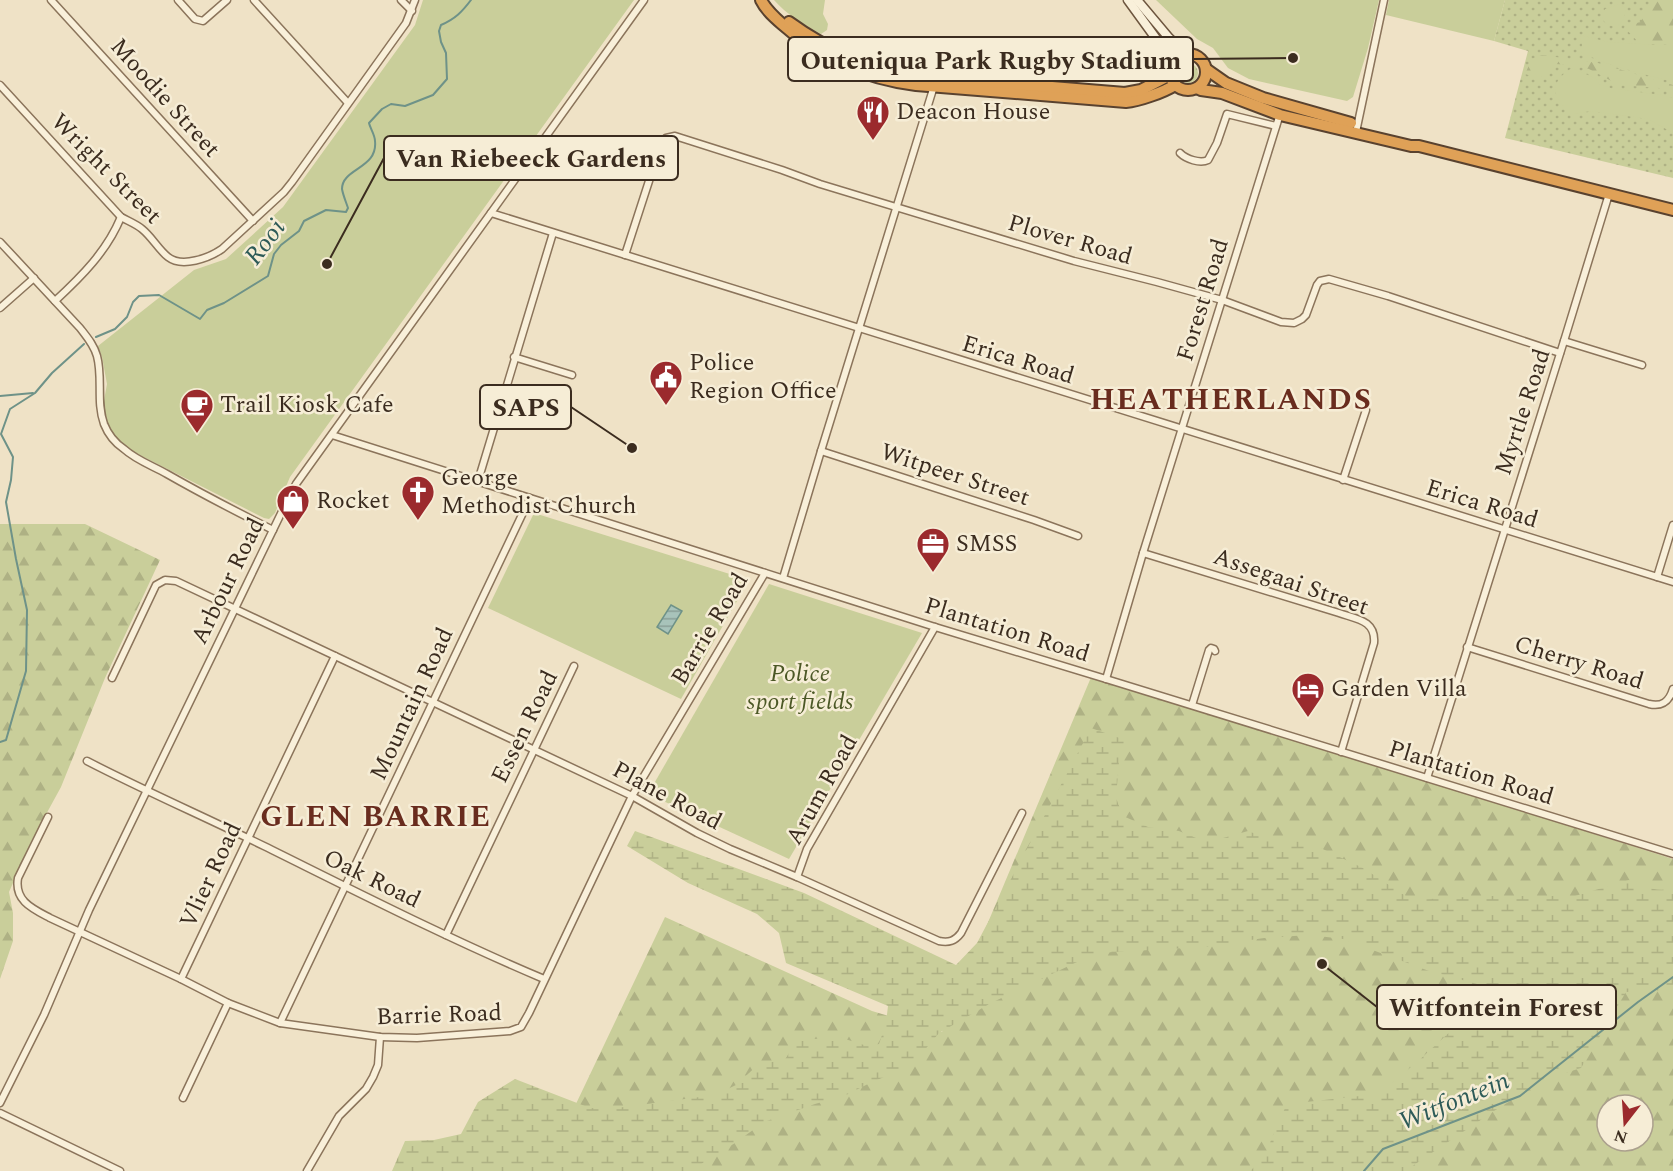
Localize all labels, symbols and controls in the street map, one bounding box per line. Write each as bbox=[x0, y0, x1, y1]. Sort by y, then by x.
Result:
street label: Moodie Street bbox=[101, 30, 229, 166]
callout: Outeniqua Park Rugby Stadium bbox=[788, 37, 1193, 81]
text: Outeniqua Park Rugby Stadium bbox=[801, 41, 1181, 81]
restaurant icon: Deacon House bbox=[855, 94, 891, 141]
place label: Deacon House bbox=[896, 94, 1050, 130]
street label: Wright Street bbox=[42, 105, 170, 233]
callout: Van Riebeeck Gardens bbox=[384, 136, 678, 180]
text: Van Riebeeck Gardens bbox=[396, 139, 666, 179]
street label: Plover Road bbox=[1003, 205, 1137, 275]
water label: Rooi bbox=[234, 210, 296, 274]
street label: Forest Road bbox=[1167, 234, 1239, 366]
street label: Erica Road bbox=[957, 326, 1079, 394]
street label: Myrtle Road bbox=[1486, 344, 1560, 480]
place label: Police Region Office bbox=[689, 345, 837, 409]
public building icon: Police Region Office bbox=[648, 359, 684, 406]
district label: HEATHERLANDS bbox=[1090, 377, 1372, 423]
callout: SAPS bbox=[480, 385, 571, 429]
cafe icon: Trail Kiosk Cafe bbox=[179, 387, 215, 434]
place label: Trail Kiosk Cafe bbox=[220, 387, 394, 423]
text: SAPS bbox=[492, 388, 560, 428]
street label: Witpeer Street bbox=[876, 434, 1034, 516]
place label: George Methodist Church bbox=[441, 460, 637, 524]
street label: Erica Road bbox=[1421, 470, 1543, 538]
church icon: George Methodist Church bbox=[400, 474, 436, 521]
shop icon: Rocket bbox=[275, 483, 311, 530]
place label: Rocket bbox=[316, 483, 389, 519]
street label: Arbour Road bbox=[182, 511, 274, 651]
office icon: SMSS bbox=[915, 526, 951, 573]
place label: SMSS bbox=[956, 526, 1017, 562]
street label: Assegaai Street bbox=[1208, 538, 1374, 626]
street label: Barrie Road bbox=[662, 566, 758, 692]
street label: Plantation Road bbox=[920, 588, 1094, 672]
street label: Mountain Road bbox=[361, 622, 463, 786]
street label: Cherry Road bbox=[1510, 626, 1648, 700]
park label: Police sport fields bbox=[747, 656, 854, 720]
street label: Essen Road bbox=[482, 664, 568, 790]
hotel icon: Garden Villa bbox=[1290, 671, 1326, 718]
place label: Garden Villa bbox=[1331, 671, 1467, 707]
street label: Arum Road bbox=[777, 728, 867, 852]
street label: Plantation Road bbox=[1384, 731, 1558, 815]
street label: Plane Road bbox=[606, 752, 728, 840]
district label: GLEN BARRIE bbox=[260, 794, 492, 840]
street label: Vlier Road bbox=[171, 816, 251, 934]
street label: Oak Road bbox=[317, 840, 427, 918]
callout: Witfontein Forest bbox=[1377, 985, 1616, 1029]
text: Witfontein Forest bbox=[1389, 988, 1603, 1028]
street label: Barrie Road bbox=[376, 995, 502, 1035]
water label: Witfontein bbox=[1392, 1061, 1516, 1141]
north arrow bbox=[1595, 1093, 1655, 1153]
text: N bbox=[1611, 1123, 1631, 1150]

